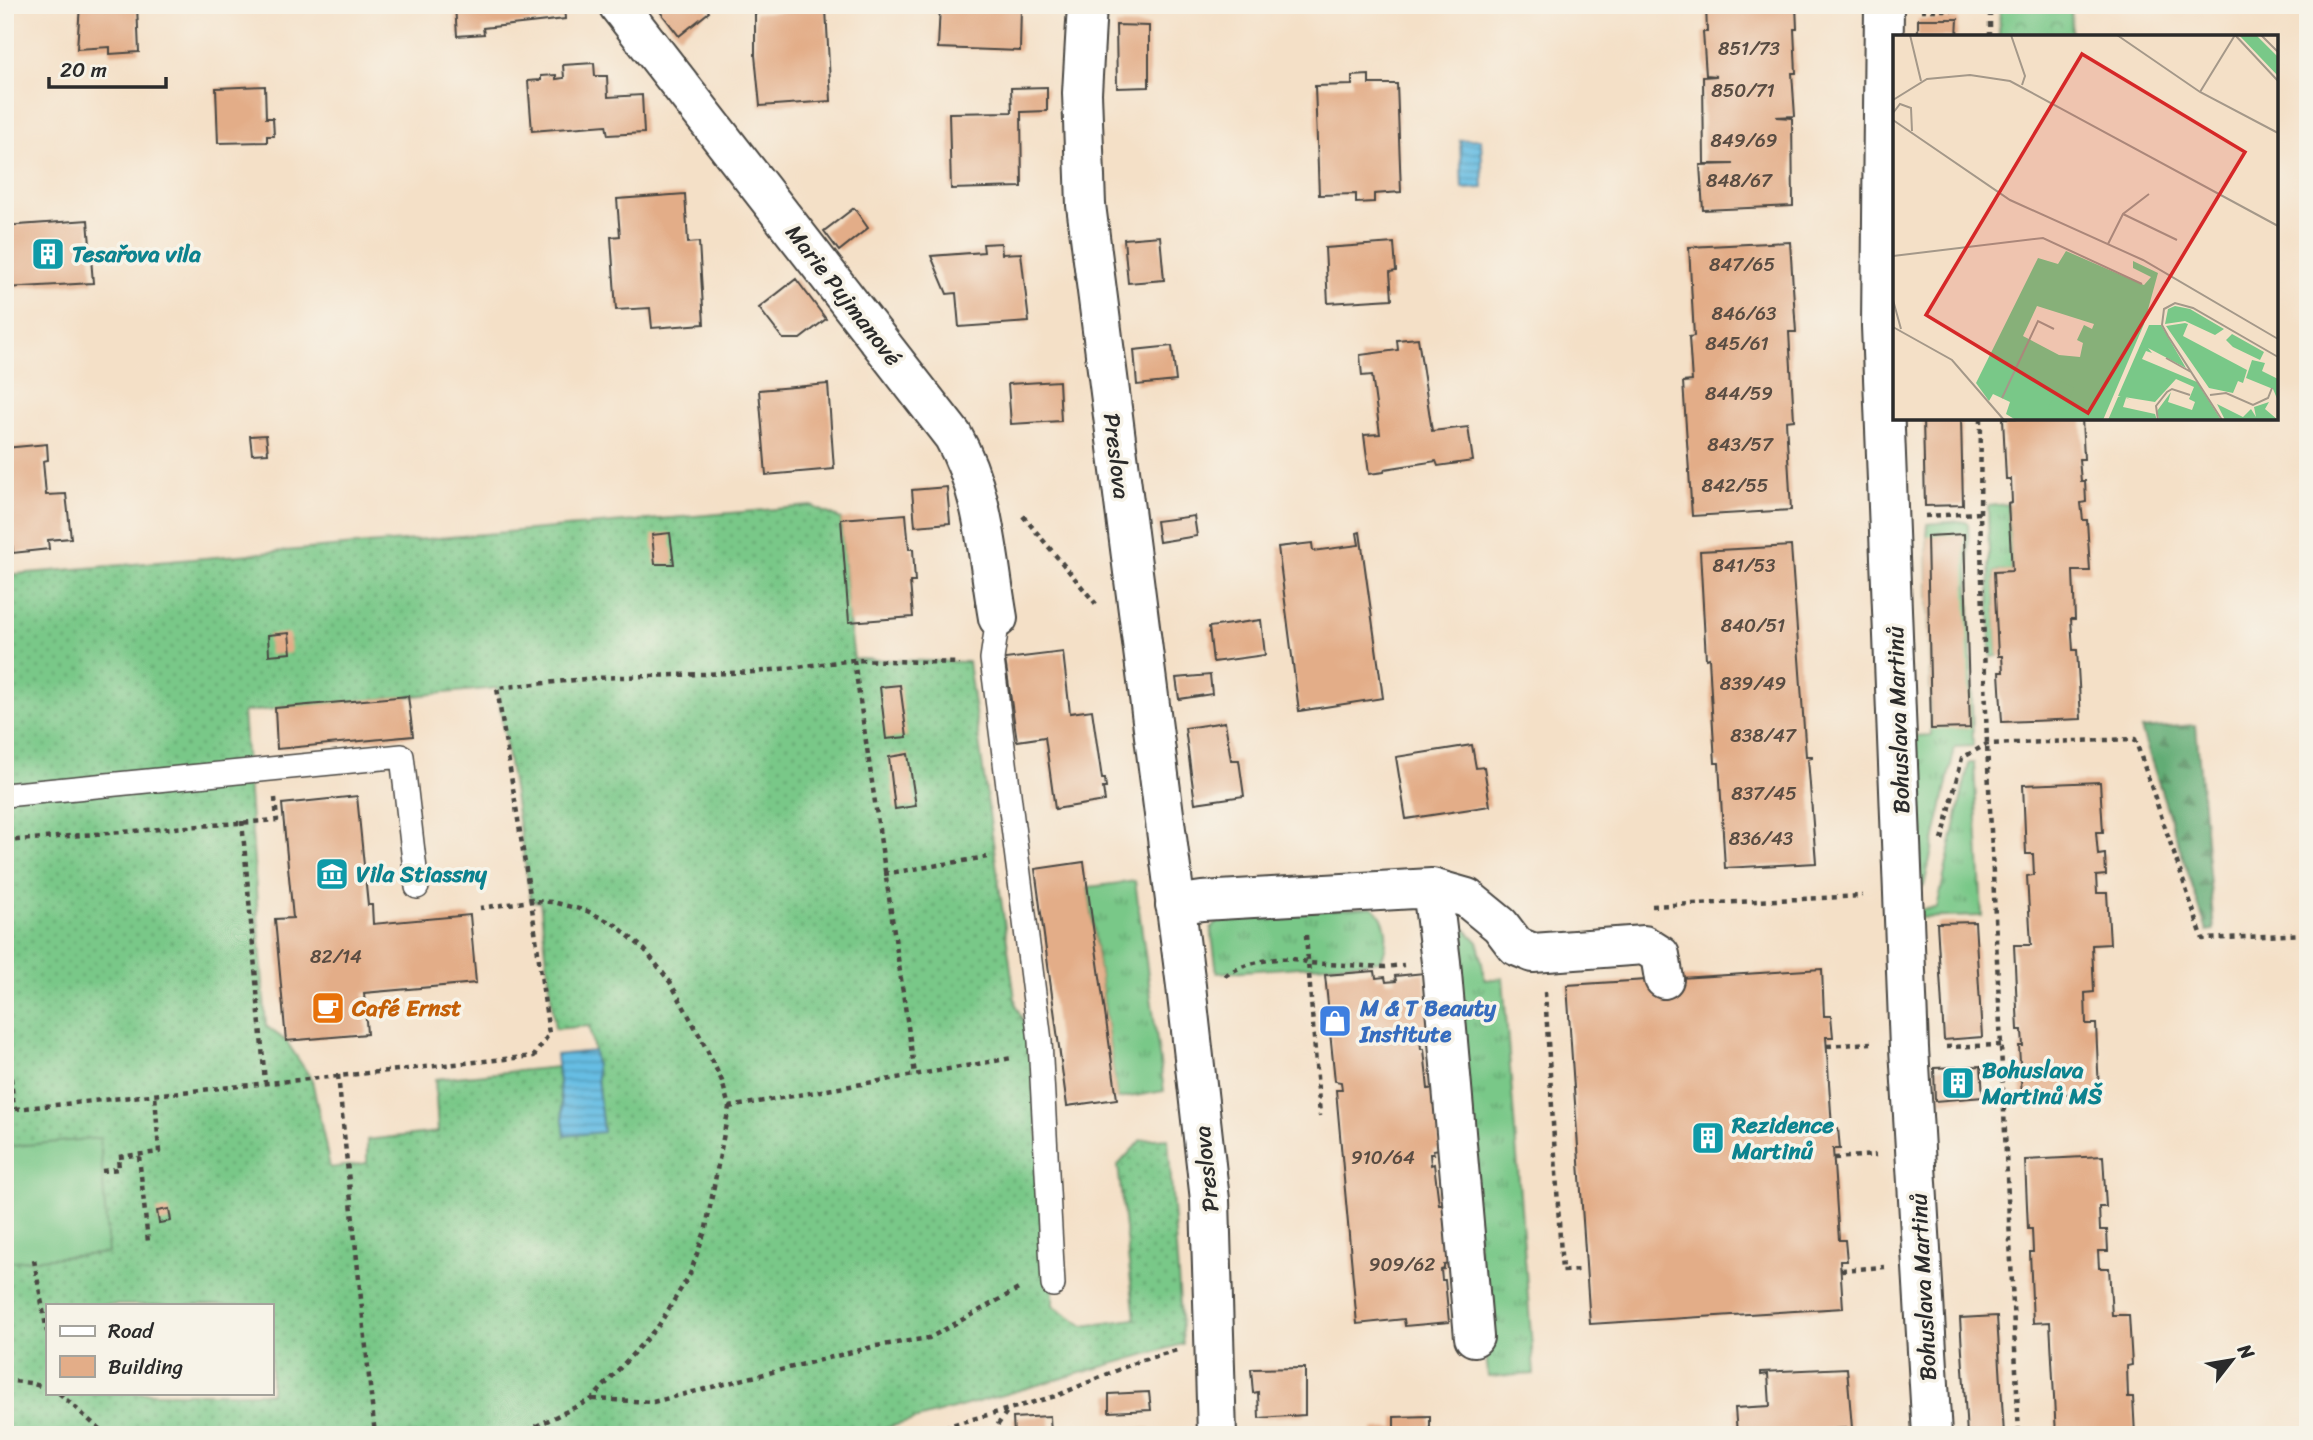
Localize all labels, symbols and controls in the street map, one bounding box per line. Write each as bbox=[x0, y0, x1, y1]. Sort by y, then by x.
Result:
house number: 851/73 bbox=[1718, 32, 1781, 65]
inset map bbox=[1893, 35, 2278, 420]
scale bar bbox=[49, 46, 166, 90]
text: 20 m bbox=[60, 51, 107, 89]
house number: 850/71 bbox=[1711, 74, 1775, 107]
house number: 849/69 bbox=[1711, 124, 1777, 157]
house number: 848/67 bbox=[1706, 164, 1773, 197]
street label: Marie Pujmanové bbox=[775, 215, 913, 376]
place label: Tesařova vila bbox=[72, 234, 201, 275]
building icon: Tesařova vila bbox=[29, 235, 67, 273]
house number: 847/65 bbox=[1709, 248, 1775, 281]
house number: 846/63 bbox=[1712, 297, 1777, 330]
house number: 845/61 bbox=[1705, 327, 1769, 360]
house number: 844/59 bbox=[1705, 377, 1773, 410]
street label: Preslova bbox=[1091, 411, 1142, 502]
house number: 843/57 bbox=[1707, 428, 1774, 461]
house number: 842/55 bbox=[1702, 469, 1769, 502]
house number: 841/53 bbox=[1713, 549, 1776, 582]
house number: 840/51 bbox=[1721, 609, 1785, 642]
street label: Bohuslava Martinů bbox=[1875, 625, 1922, 814]
house number: 839/49 bbox=[1720, 667, 1786, 700]
house number: 838/47 bbox=[1730, 719, 1797, 752]
house number: 837/45 bbox=[1731, 777, 1797, 810]
house number: 836/43 bbox=[1729, 822, 1794, 855]
place label: Vila Stiassny bbox=[356, 854, 488, 895]
museum icon: Vila Stiassny bbox=[313, 855, 351, 893]
house number: 82/14 bbox=[310, 940, 362, 973]
place label: Café Ernst bbox=[351, 988, 461, 1029]
place label: M & T Beauty Institute bbox=[1359, 988, 1497, 1055]
cafe icon: Café Ernst bbox=[309, 989, 347, 1027]
shop icon: M & T Beauty Institute bbox=[1316, 1002, 1354, 1040]
place label: Bohuslava Martinů MŠ bbox=[1981, 1050, 2103, 1117]
building icon: Bohuslava Martinů MŠ bbox=[1939, 1064, 1977, 1102]
place label: Rezidence Martinů bbox=[1731, 1105, 1834, 1172]
building icon: Rezidence Martinů bbox=[1689, 1119, 1727, 1157]
street label: Preslova bbox=[1182, 1123, 1231, 1214]
house number: 910/64 bbox=[1351, 1141, 1415, 1174]
street label: Bohuslava Martinů bbox=[1898, 1192, 1949, 1382]
house number: 909/62 bbox=[1369, 1248, 1435, 1281]
legend bbox=[46, 1304, 273, 1394]
text: Road bbox=[108, 1312, 155, 1350]
north arrow bbox=[2198, 1324, 2268, 1394]
text: N bbox=[2228, 1337, 2264, 1366]
text: Building bbox=[108, 1348, 184, 1386]

